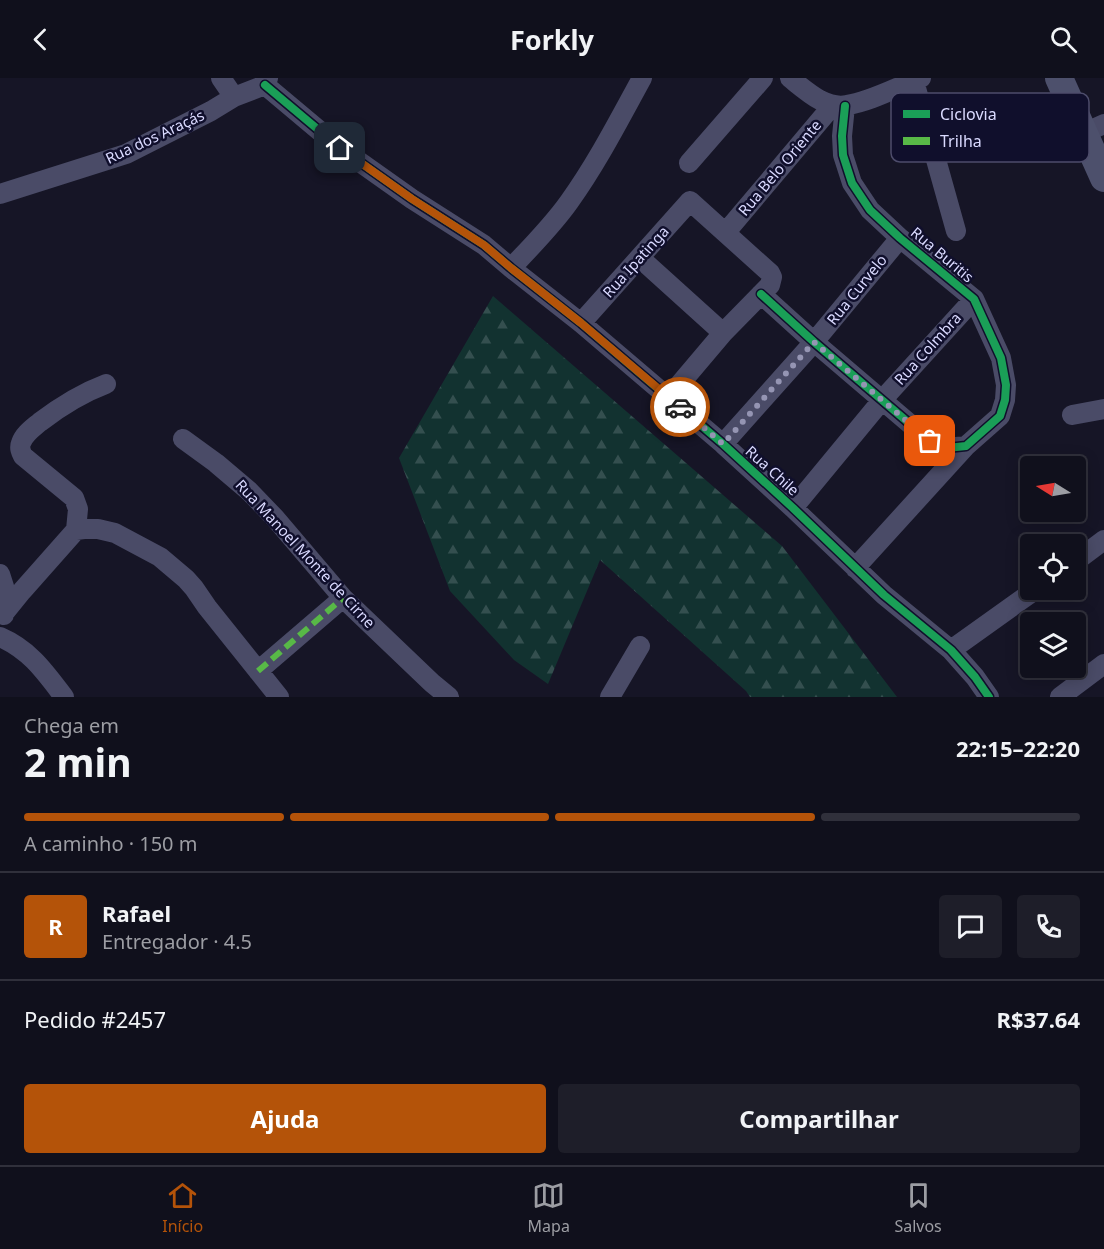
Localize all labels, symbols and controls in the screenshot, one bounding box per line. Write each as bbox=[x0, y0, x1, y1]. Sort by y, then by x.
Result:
text: Forkly bbox=[510, 21, 594, 58]
icon: back bbox=[24, 23, 57, 56]
icon: search bbox=[1047, 23, 1080, 56]
legend bbox=[891, 93, 1089, 162]
text: Ciclovia bbox=[940, 103, 997, 125]
street label: Rua dos Araçás bbox=[102, 104, 207, 168]
street label: Rua Belo Oriente bbox=[733, 115, 825, 220]
pin bbox=[314, 122, 365, 173]
text: Trilha bbox=[940, 130, 982, 152]
icon: home bbox=[323, 131, 356, 164]
street label: Rua Ipatinga bbox=[598, 221, 673, 301]
street label: Rua Buritis bbox=[907, 222, 978, 286]
street label: Rua Curvelo bbox=[822, 250, 891, 329]
street label: Rua Colmbra bbox=[889, 308, 965, 389]
courier bbox=[650, 377, 710, 437]
icon: car bbox=[664, 391, 697, 424]
pin bbox=[904, 415, 955, 466]
icon: bag bbox=[913, 424, 946, 457]
street label: Rua Chile bbox=[742, 441, 804, 500]
north arrow bbox=[1020, 456, 1086, 522]
map controls bbox=[1020, 456, 1086, 678]
street label: Rua Manoel Monte de Cirne bbox=[232, 475, 380, 632]
button: locate bbox=[1020, 534, 1086, 600]
button: layers bbox=[1020, 612, 1086, 678]
text: Chega em bbox=[24, 712, 119, 739]
text: 22:15–22:20 bbox=[956, 733, 1080, 763]
text: 2 min bbox=[24, 735, 131, 788]
text: A caminho · 150 m bbox=[24, 830, 197, 857]
button: chat bbox=[939, 895, 1002, 958]
button: phone bbox=[1017, 895, 1080, 958]
text: Rafael bbox=[102, 898, 171, 928]
text: R bbox=[48, 911, 63, 941]
text: Entregador · 4.5 bbox=[102, 928, 252, 955]
text: Pedido #2457 bbox=[24, 1004, 166, 1034]
text: R$37.64 bbox=[996, 1004, 1080, 1034]
button: Ajuda bbox=[24, 1084, 546, 1153]
button: Compartilhar bbox=[558, 1084, 1080, 1153]
tab: Início bbox=[162, 1179, 203, 1237]
tab: Mapa bbox=[528, 1179, 570, 1237]
tab: Salvos bbox=[894, 1179, 942, 1237]

